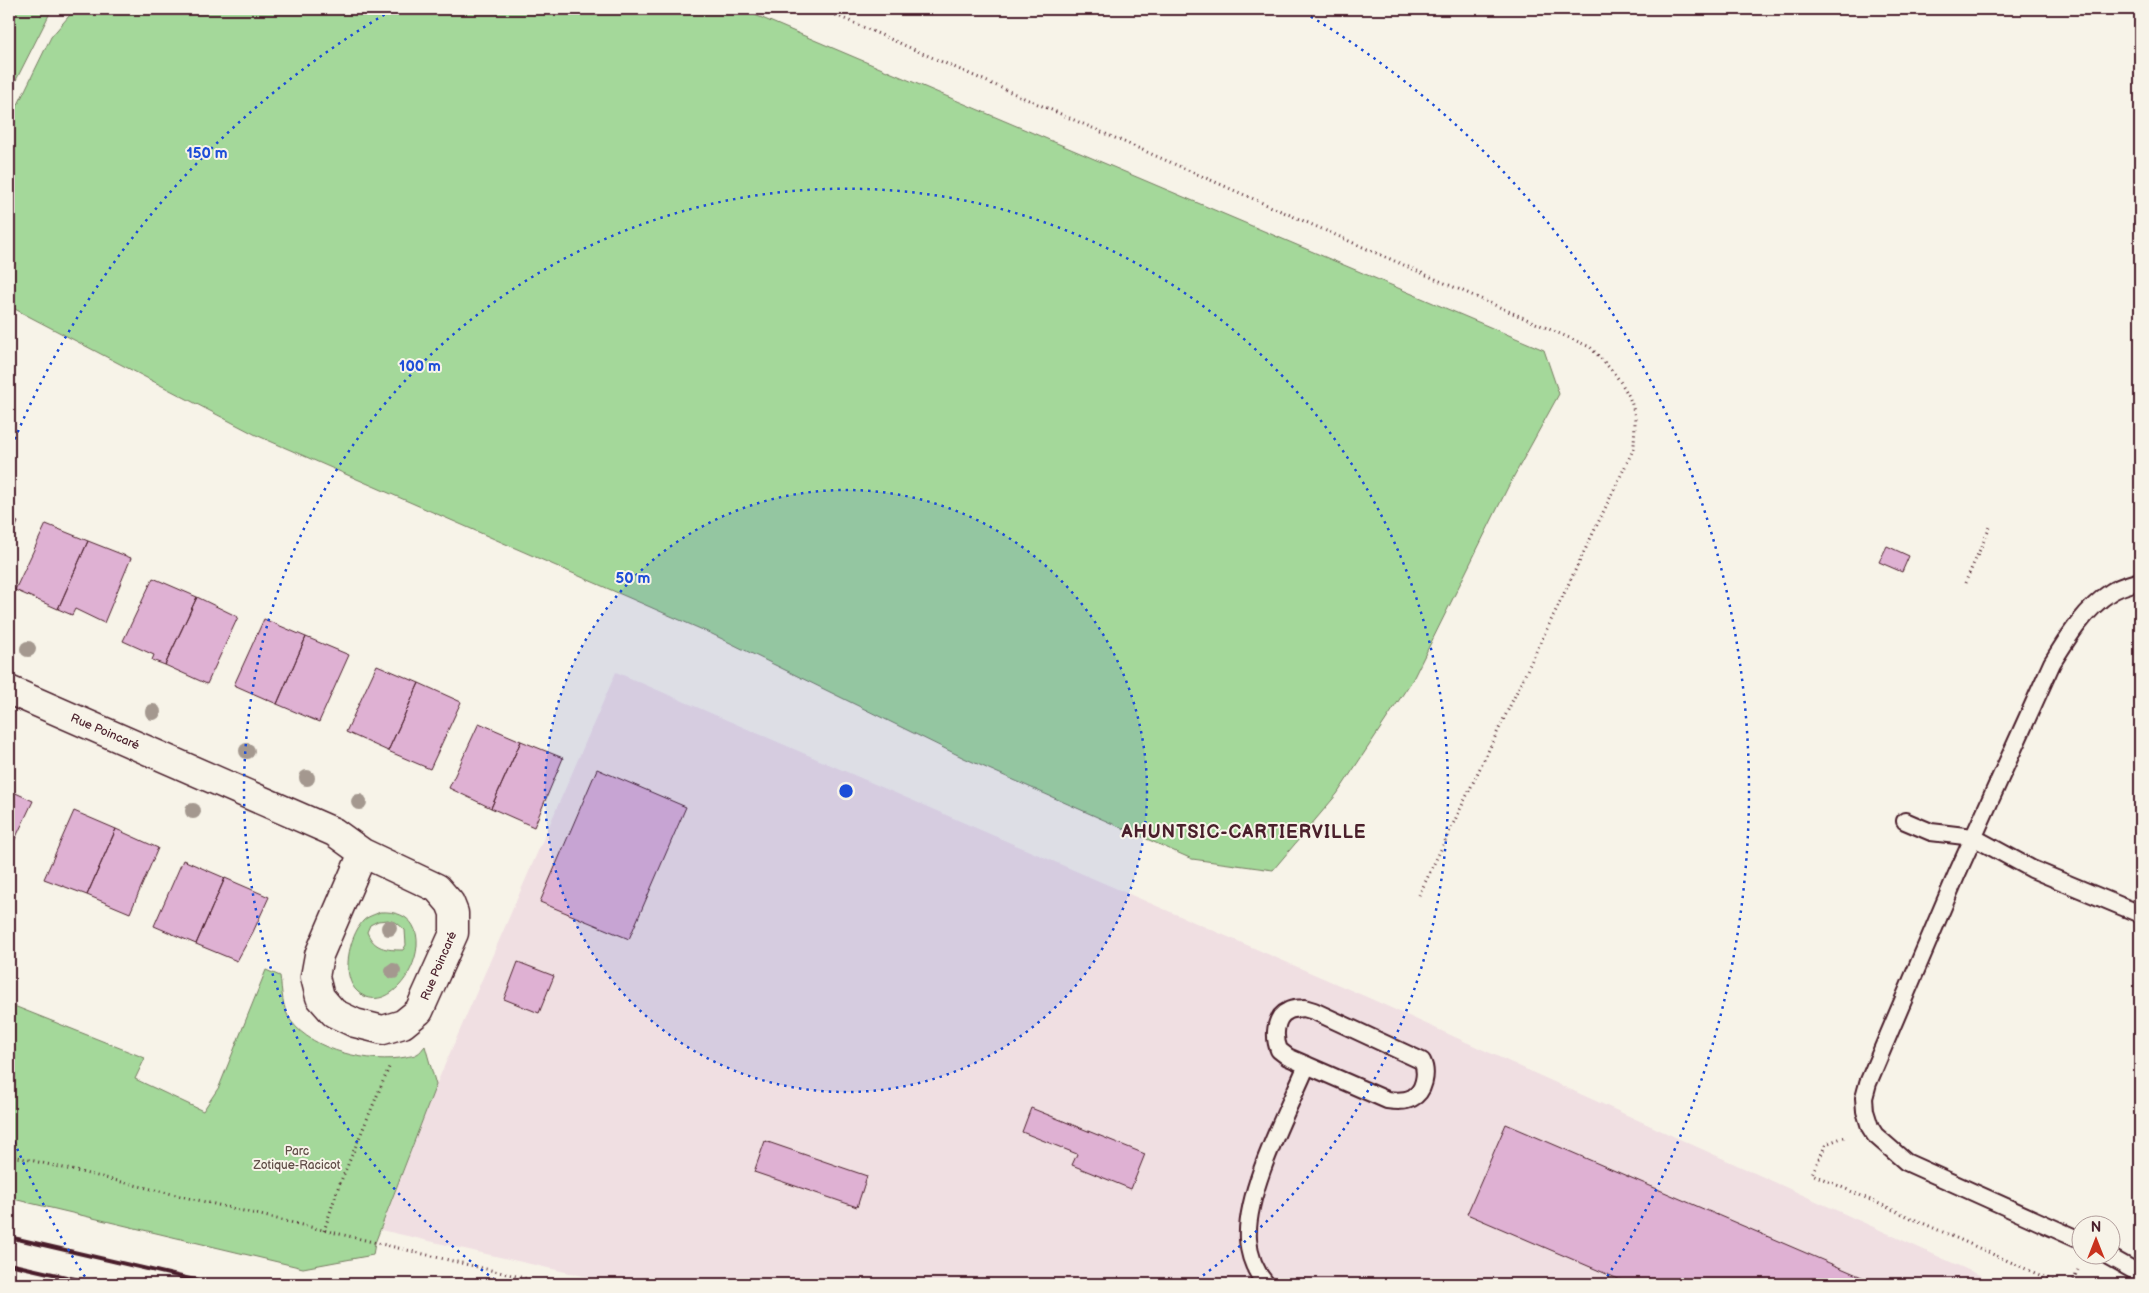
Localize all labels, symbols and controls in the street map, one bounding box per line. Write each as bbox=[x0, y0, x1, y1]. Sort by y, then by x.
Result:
text: 150 m bbox=[186, 144, 228, 163]
text: 100 m bbox=[399, 357, 441, 376]
text: 50 m bbox=[616, 569, 651, 588]
street label: Rue Poincaré bbox=[68, 711, 142, 753]
centre of rings bbox=[837, 782, 855, 800]
district label: AHUNTSIC-CARTIERVILLE bbox=[1120, 822, 1367, 843]
street label: Rue Poincaré bbox=[418, 929, 460, 1003]
park label: Parc Zotique-Racicot bbox=[253, 1144, 341, 1173]
north arrow bbox=[2072, 1216, 2122, 1266]
text: N bbox=[2091, 1219, 2101, 1236]

